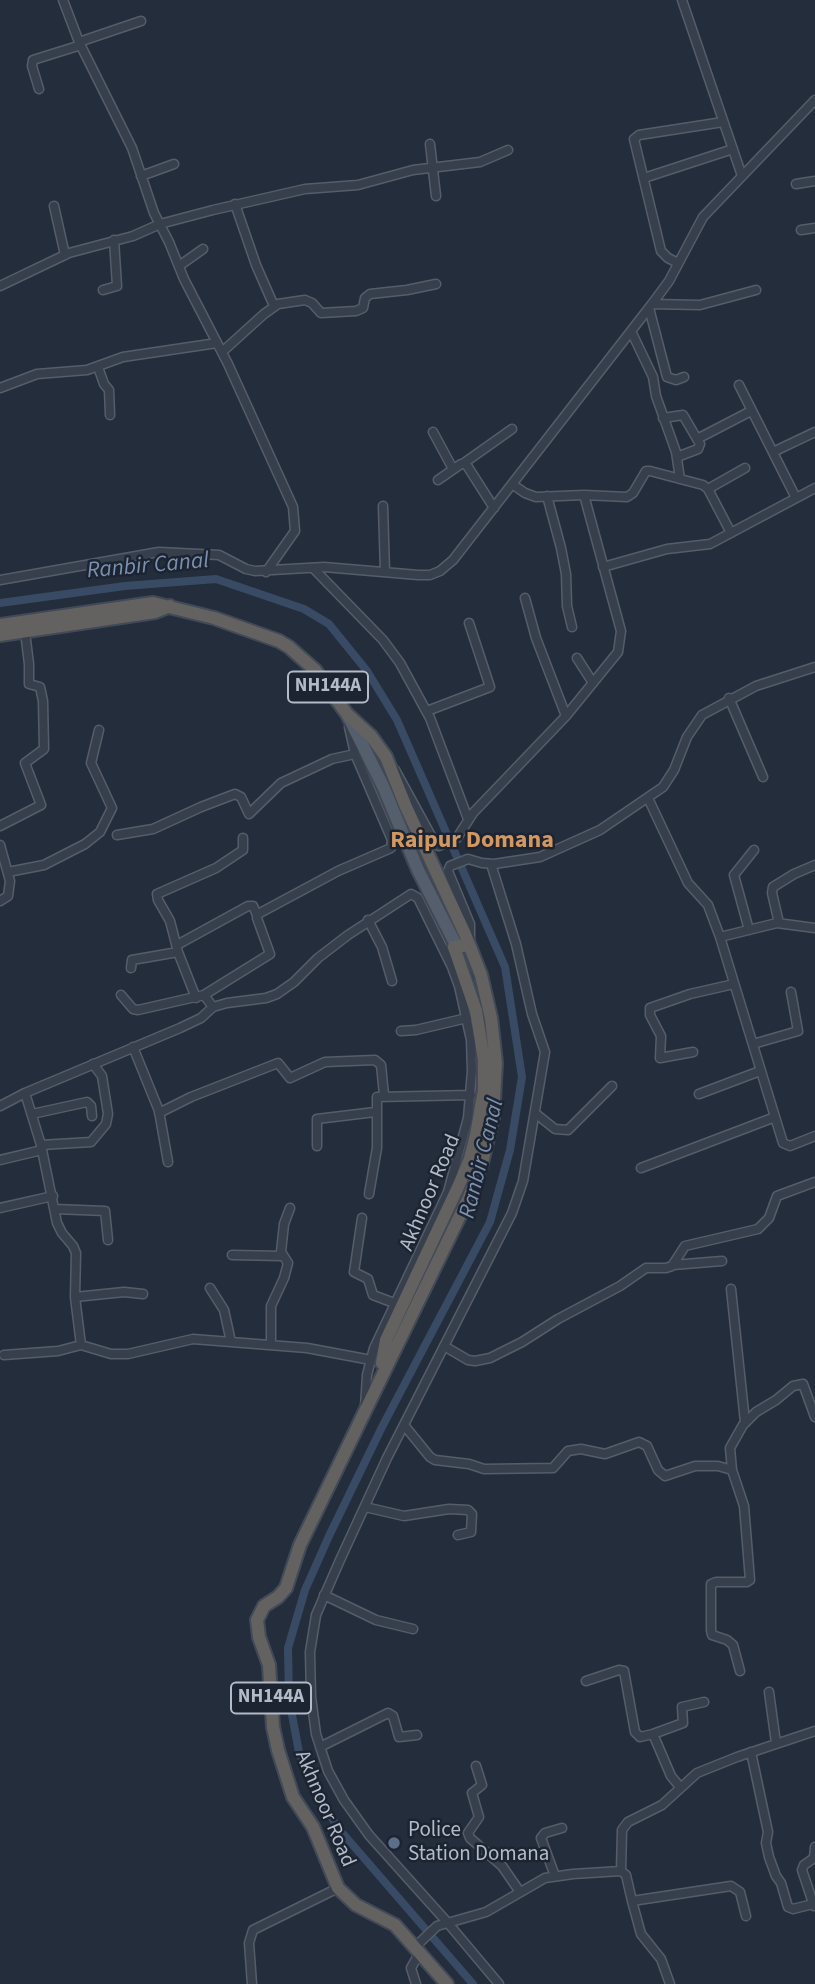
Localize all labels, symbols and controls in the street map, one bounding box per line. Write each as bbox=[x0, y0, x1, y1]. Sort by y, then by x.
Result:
water label: Ranbir Canal bbox=[86, 548, 210, 586]
road number: NH144A bbox=[288, 672, 368, 702]
district label: Raipur Domana bbox=[390, 828, 554, 856]
water label: Ranbir Canal bbox=[455, 1096, 511, 1222]
street label: Akhnoor Road bbox=[395, 1131, 467, 1255]
road number: NH144A bbox=[231, 1682, 311, 1714]
street label: Akhnoor Road bbox=[288, 1747, 360, 1871]
place label: Police Station Domana bbox=[408, 1818, 549, 1868]
marker: Police Station Domana bbox=[386, 1835, 402, 1851]

